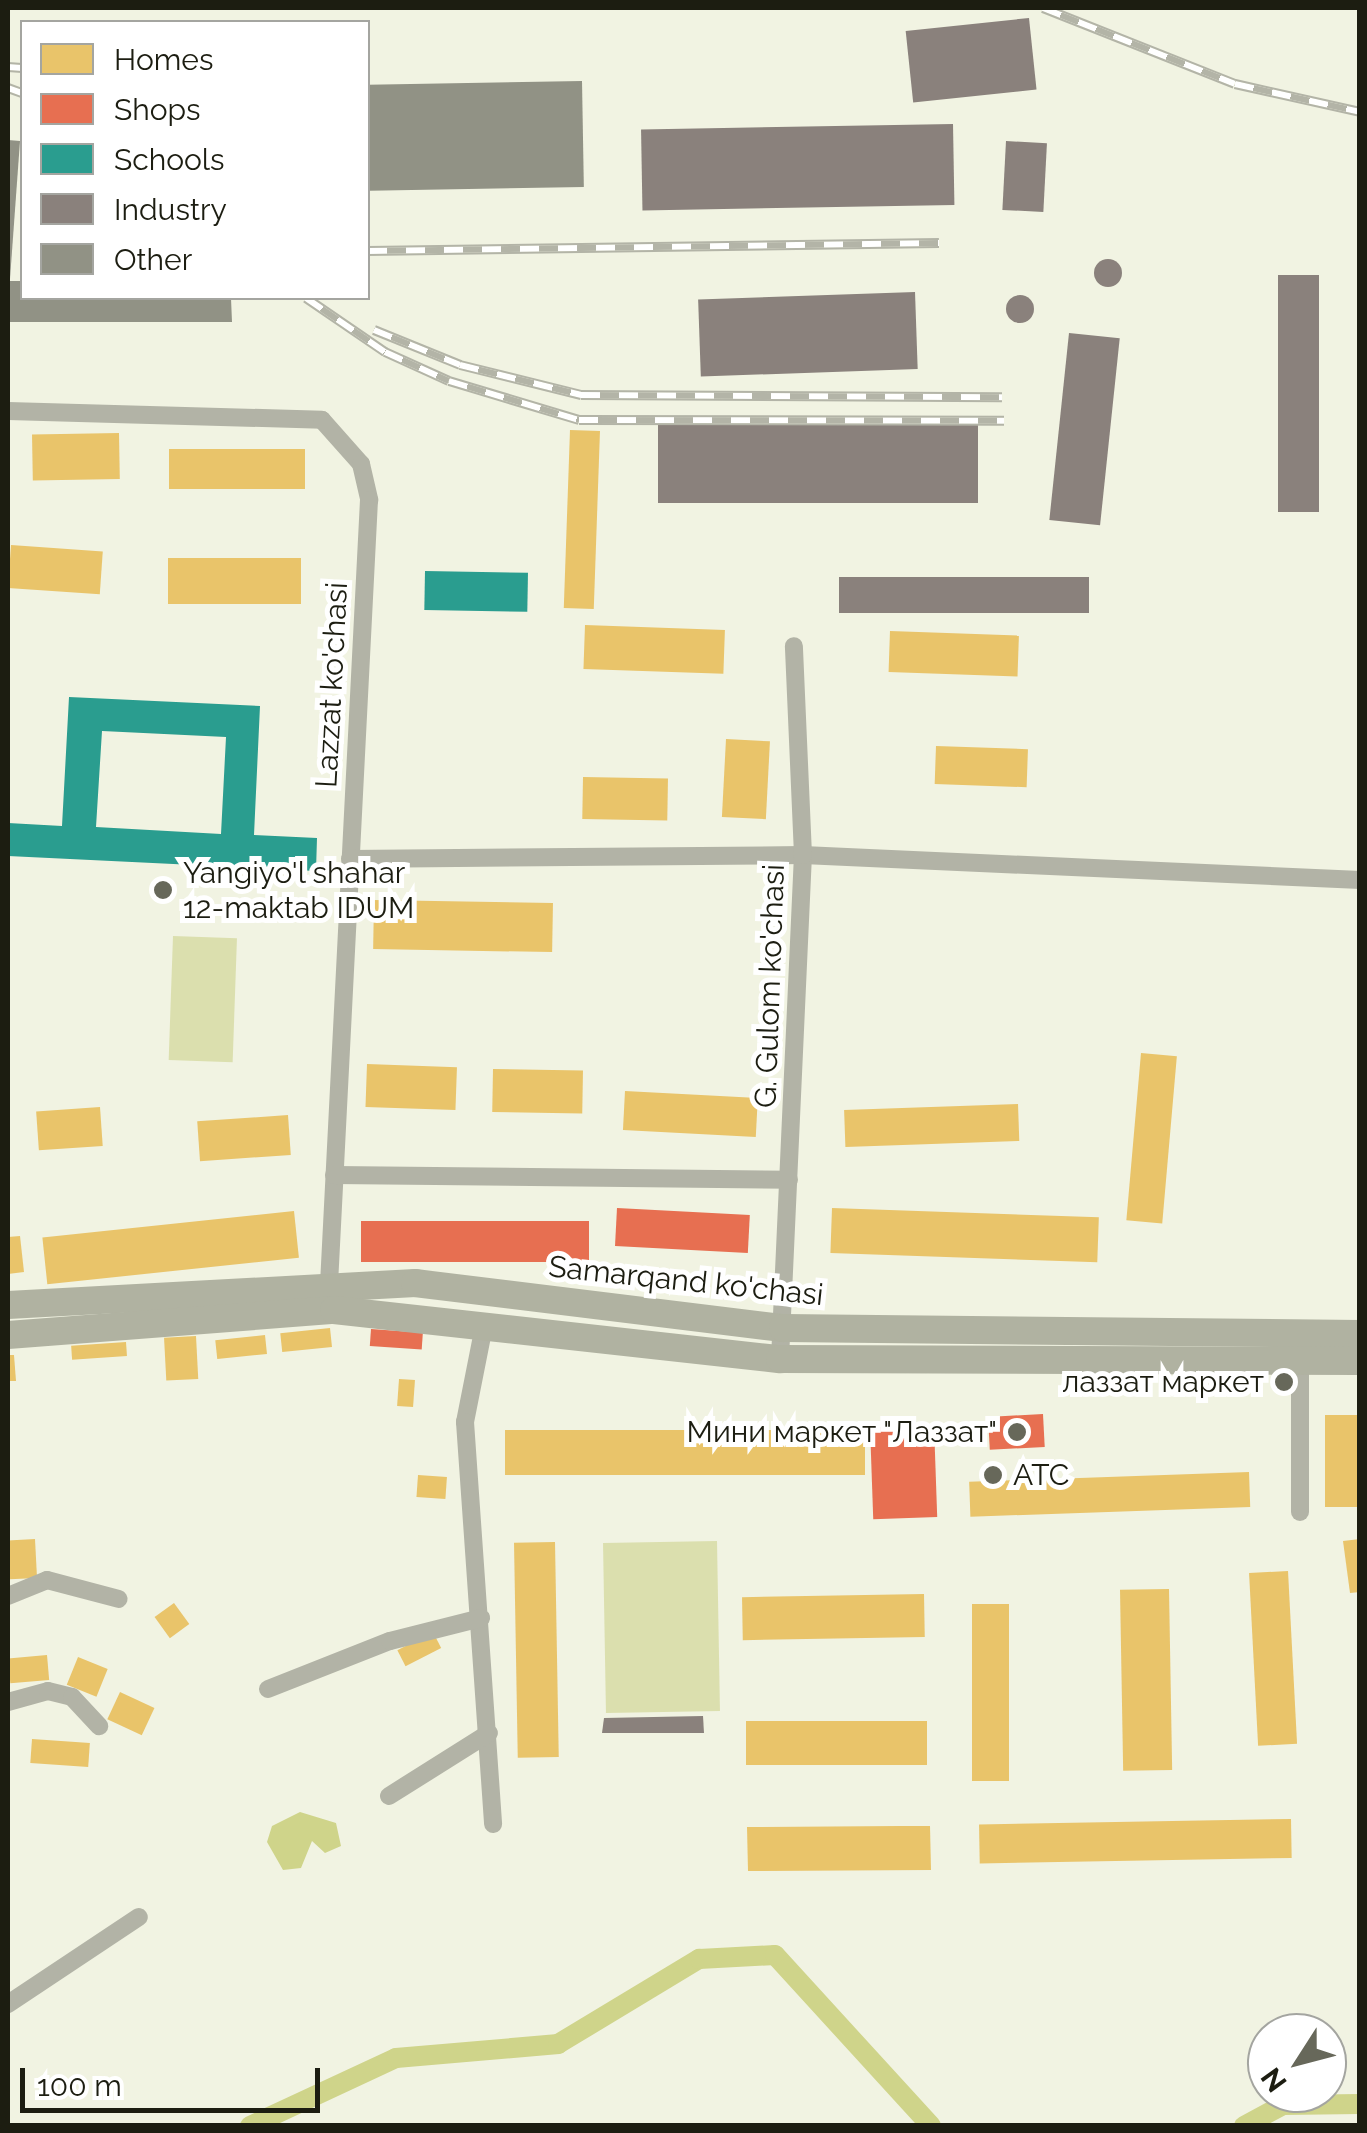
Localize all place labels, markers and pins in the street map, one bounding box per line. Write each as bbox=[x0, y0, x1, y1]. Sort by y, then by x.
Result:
place label: Yangiyo'l shahar 12-maktab IDUM bbox=[183, 855, 414, 926]
marker: Yangiyo'l shahar 12-maktab IDUM bbox=[152, 879, 174, 901]
place label: лаззат маркет bbox=[1062, 1364, 1264, 1400]
marker: лаззат маркет bbox=[1273, 1371, 1295, 1393]
place label: Мини маркет "Лаззат" bbox=[686, 1414, 997, 1450]
marker: Мини маркет "Лаззат" bbox=[1006, 1421, 1028, 1443]
place label: АТС bbox=[1013, 1457, 1069, 1493]
marker: АТС bbox=[982, 1464, 1004, 1486]

